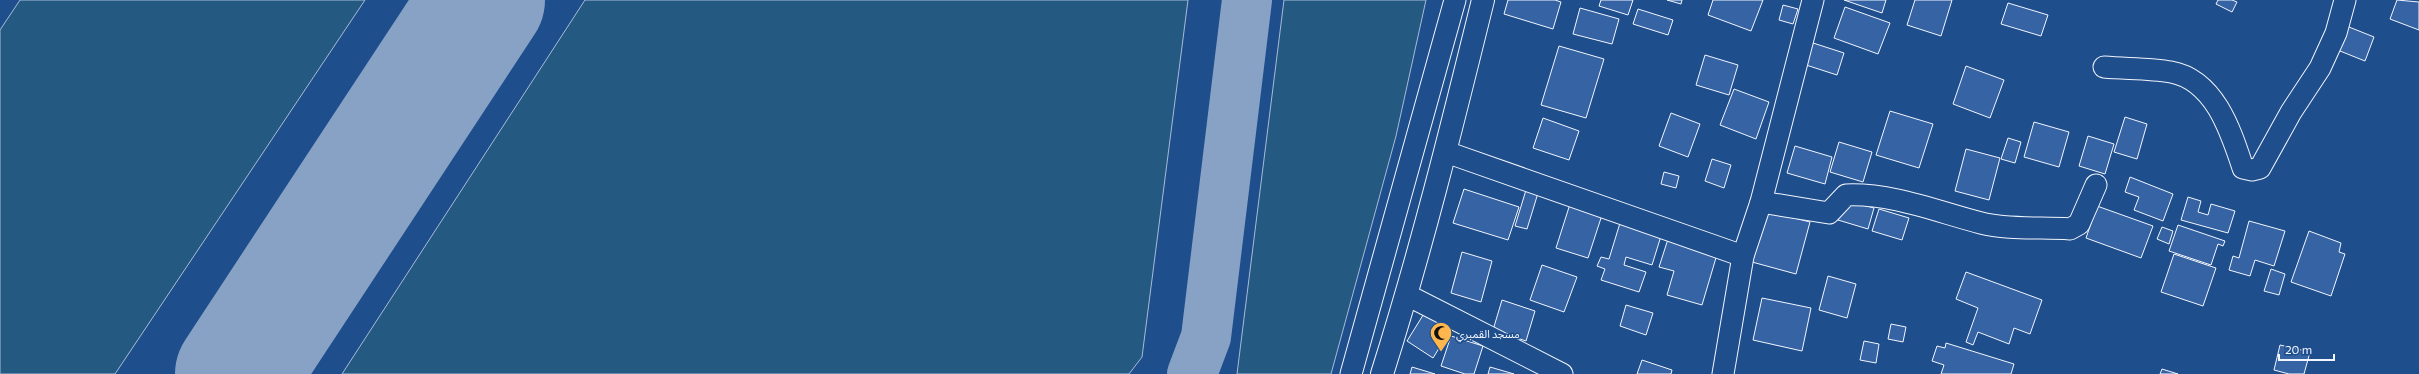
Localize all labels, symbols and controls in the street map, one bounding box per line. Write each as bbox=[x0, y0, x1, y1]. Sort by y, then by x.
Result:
mosque icon: مسجد القمبري bbox=[1428, 320, 1454, 353]
place label: مسجد القمبري bbox=[1456, 327, 1520, 343]
scale bar bbox=[2279, 336, 2334, 362]
text: 20 m bbox=[2285, 342, 2312, 356]

